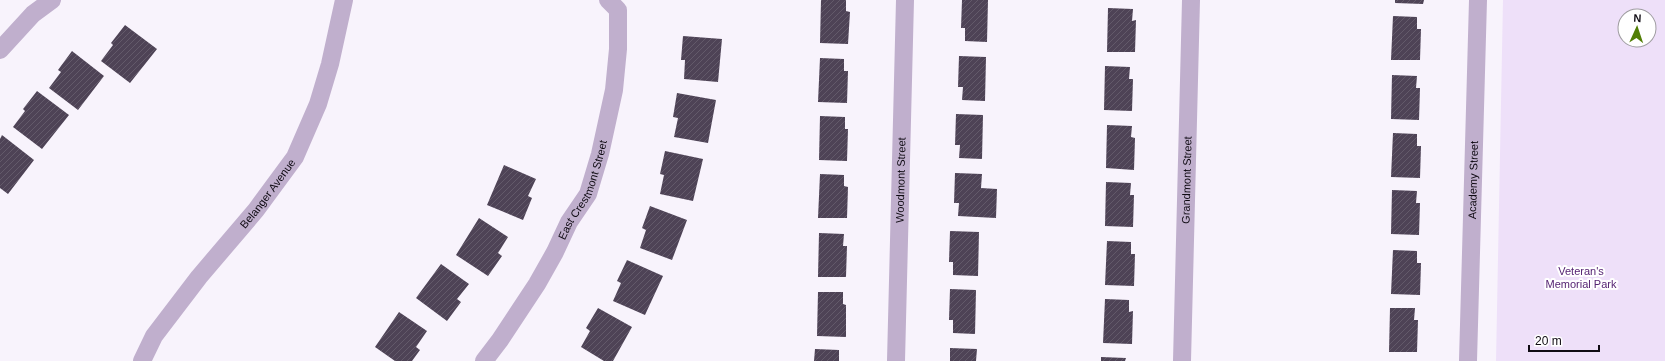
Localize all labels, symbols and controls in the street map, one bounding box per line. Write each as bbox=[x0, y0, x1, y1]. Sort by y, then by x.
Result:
north arrow bbox=[1617, 8, 1657, 48]
text: N bbox=[1633, 12, 1642, 24]
street label: Grandmont Street bbox=[1179, 136, 1194, 224]
street label: Woodmont Street bbox=[893, 137, 908, 223]
street label: East Crestmont Street bbox=[556, 139, 609, 241]
street label: Academy Street bbox=[1466, 141, 1480, 219]
street label: Belanger Avenue bbox=[237, 157, 298, 230]
park label: Veteran's Memorial Park bbox=[1546, 265, 1617, 290]
scale bar bbox=[1529, 327, 1599, 353]
text: 20 m bbox=[1535, 334, 1562, 348]

